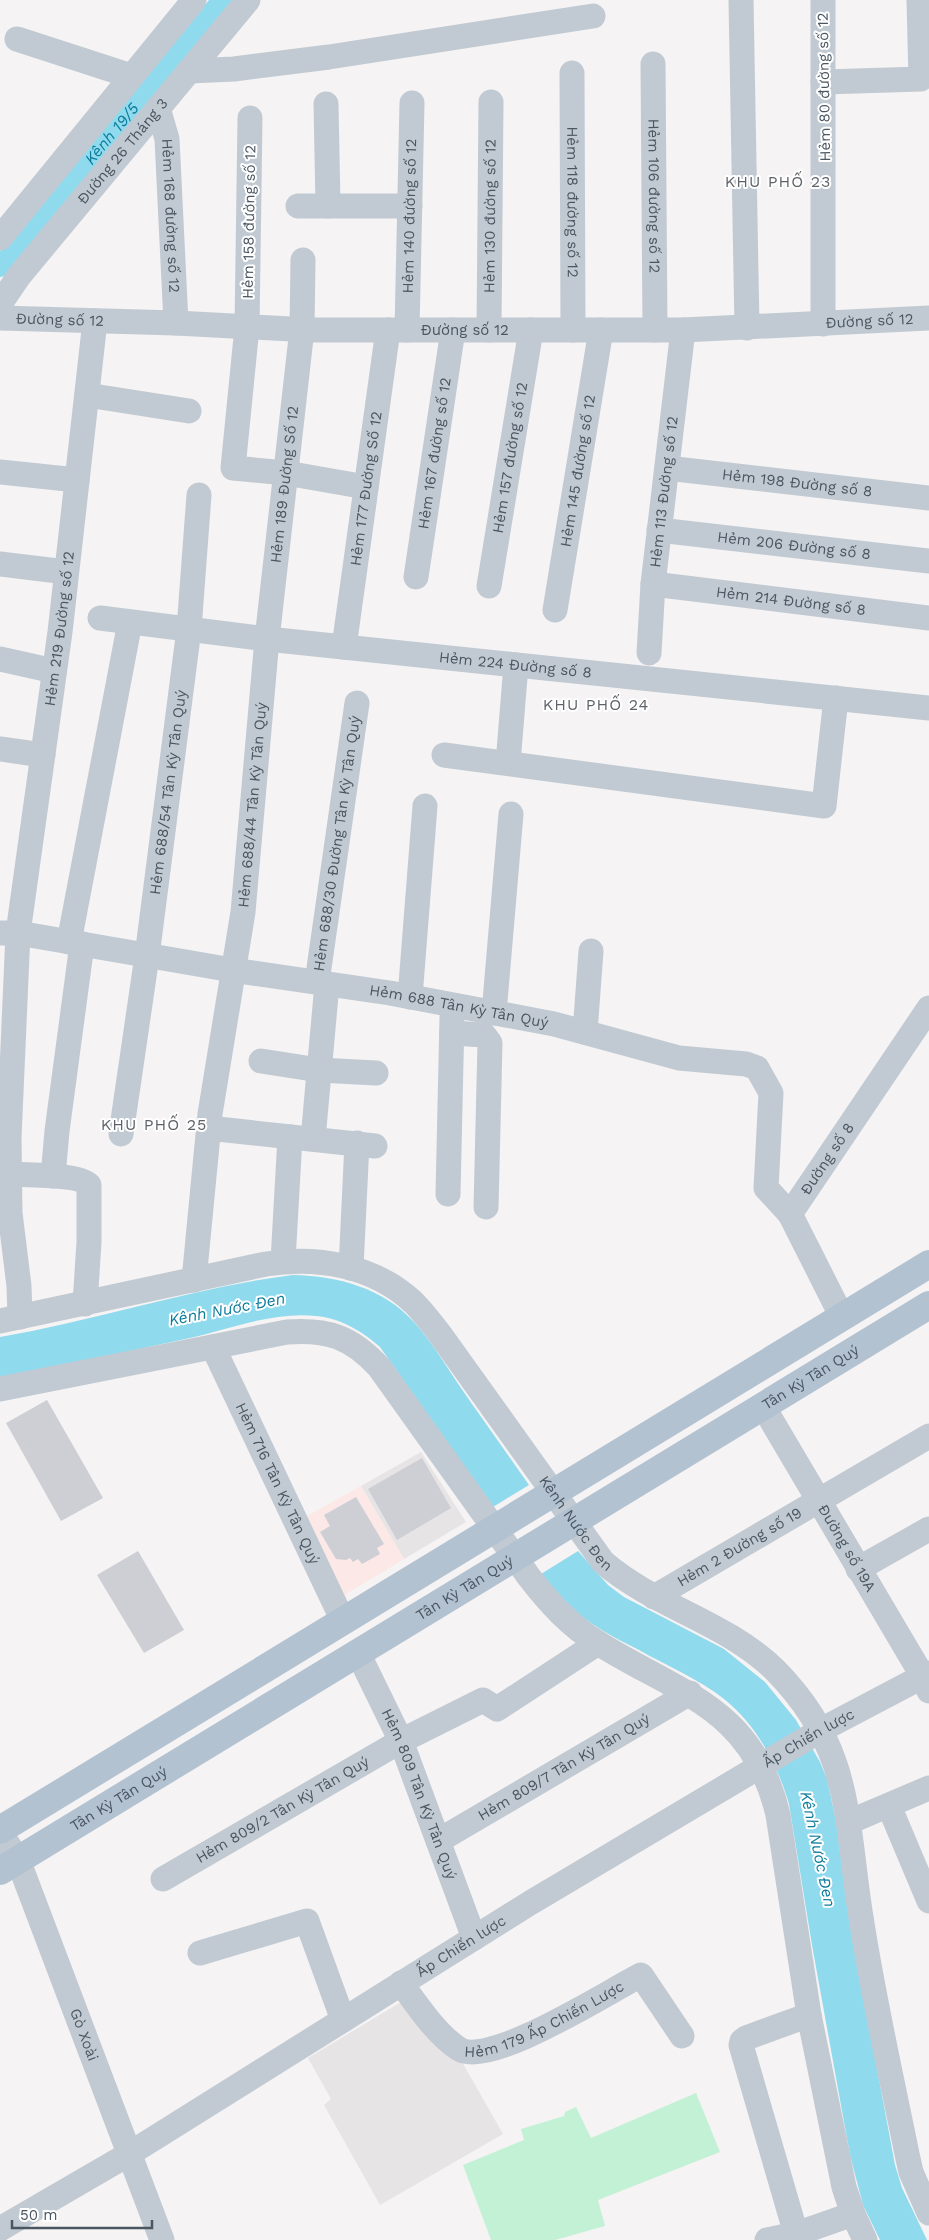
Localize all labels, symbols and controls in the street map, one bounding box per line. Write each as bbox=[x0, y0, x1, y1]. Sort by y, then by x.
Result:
street label: Hẻm 80 đường số 12 bbox=[814, 12, 834, 162]
street label: Đường 26 Tháng 3 bbox=[73, 95, 172, 208]
water label: Kênh 19/5 bbox=[80, 98, 142, 168]
street label: Hẻm 106 đường số 12 bbox=[644, 119, 664, 273]
street label: Hẻm 118 đường số 12 bbox=[563, 126, 582, 278]
street label: Hẻm 168 đường số 12 bbox=[158, 138, 184, 293]
street label: Hẻm 140 đường số 12 bbox=[399, 139, 420, 294]
street label: Hẻm 130 đường số 12 bbox=[480, 139, 500, 293]
street label: Hẻm 158 đường số 12 bbox=[239, 145, 259, 299]
district label: KHU PHỐ 23 bbox=[725, 171, 831, 191]
street label: Đường số 12 bbox=[16, 309, 104, 330]
street label: Đường số 12 bbox=[825, 310, 914, 332]
street label: Đường số 12 bbox=[421, 321, 509, 339]
street label: Hẻm 167 đường số 12 bbox=[414, 376, 455, 530]
street label: Hẻm 157 đường số 12 bbox=[489, 381, 531, 535]
street label: Hẻm 145 đường số 12 bbox=[556, 393, 599, 548]
street label: Hẻm 189 Đường Số 12 bbox=[267, 405, 302, 564]
street label: Hẻm 177 Đường Số 12 bbox=[346, 410, 386, 567]
street label: Hẻm 113 Đường số 12 bbox=[646, 415, 682, 568]
street label: Hẻm 198 Đường số 8 bbox=[721, 465, 873, 500]
street label: Hẻm 206 Đường số 8 bbox=[716, 528, 872, 563]
street label: Hẻm 219 Đường số 12 bbox=[41, 550, 78, 707]
street label: Hẻm 214 Đường số 8 bbox=[715, 583, 867, 619]
street label: Hẻm 224 Đường số 8 bbox=[438, 648, 593, 682]
street label: Hẻm 688/54 Tân Kỳ Tân Quý bbox=[146, 689, 190, 896]
district label: KHU PHỐ 24 bbox=[543, 694, 649, 714]
street label: Hẻm 688/44 Tân Kỳ Tân Quý bbox=[234, 701, 270, 908]
street label: Hẻm 688/30 Đường Tân Kỳ Tân Quý bbox=[310, 714, 364, 972]
street label: Hẻm 688 Tân Kỳ Tân Quý bbox=[368, 981, 550, 1032]
district label: KHU PHỐ 25 bbox=[101, 1114, 207, 1134]
street label: Đường số 8 bbox=[797, 1119, 858, 1198]
water label: Kênh Nước Đen bbox=[167, 1288, 287, 1330]
street label: Tân Kỳ Tân Quý bbox=[759, 1341, 862, 1414]
street label: Hẻm 716 Tân Kỳ Tân Quý bbox=[232, 1400, 324, 1567]
street label: Kênh Nước Đen bbox=[535, 1472, 616, 1575]
street label: Đường số 19A bbox=[814, 1501, 880, 1595]
street label: Hẻm 2 Đường số 19 bbox=[674, 1503, 805, 1590]
street label: Tân Kỳ Tân Quý bbox=[413, 1551, 517, 1624]
street label: Ấp Chiến lược bbox=[759, 1705, 857, 1771]
street label: Hẻm 809 Tân Kỳ Tân Quý bbox=[378, 1706, 461, 1882]
street label: Hẻm 809/7 Tân Kỳ Tân Quý bbox=[475, 1709, 653, 1825]
street label: Hẻm 809/2 Tân Kỳ Tân Quý bbox=[193, 1752, 372, 1867]
street label: Tân Kỳ Tân Quý bbox=[67, 1762, 171, 1835]
water label: Kênh Nước Đen bbox=[796, 1789, 840, 1909]
street label: Ấp Chiến lược bbox=[412, 1911, 509, 1981]
street label: Hẻm 179 Ấp Chiến Lược bbox=[464, 1977, 627, 2061]
street label: Gò Xoài bbox=[66, 2006, 102, 2063]
scale bar bbox=[12, 2198, 152, 2230]
text: 50 m bbox=[20, 2206, 57, 2224]

